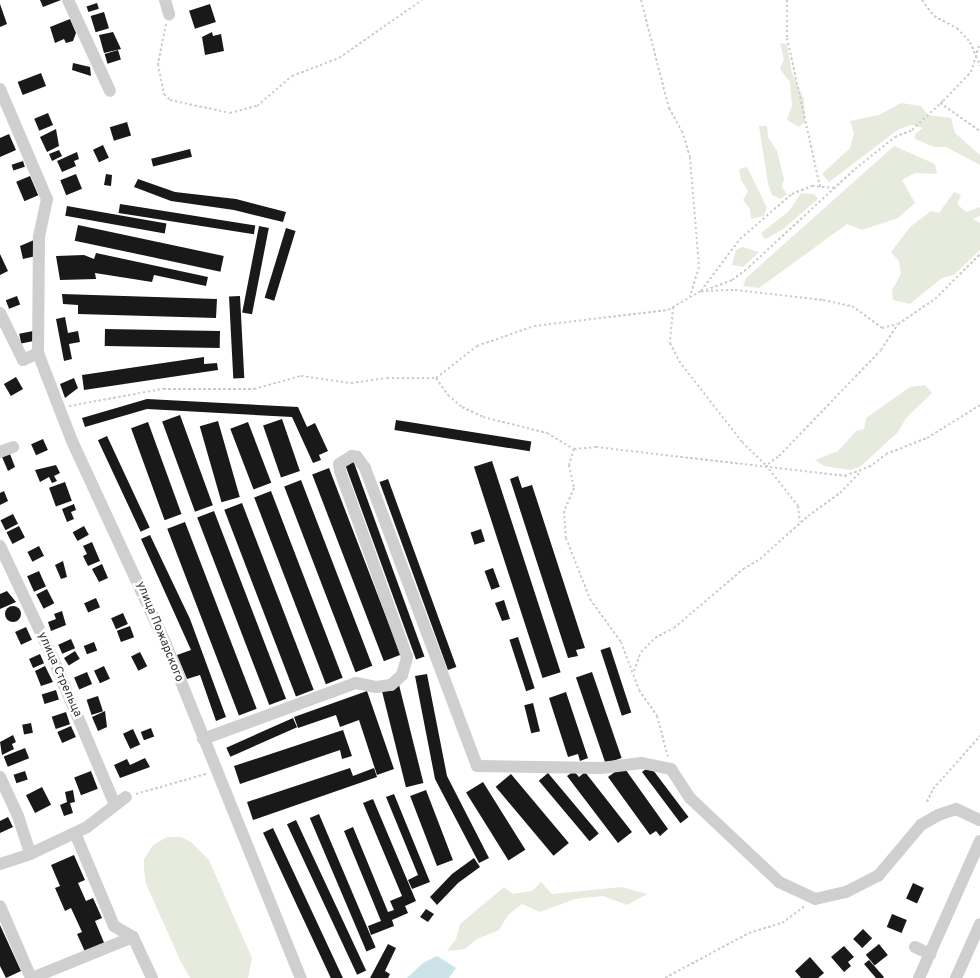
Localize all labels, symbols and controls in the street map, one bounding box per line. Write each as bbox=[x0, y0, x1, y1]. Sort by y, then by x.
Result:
street label: улица Пожарского bbox=[132, 580, 186, 684]
street label: улица Стрельца bbox=[34, 630, 84, 720]

